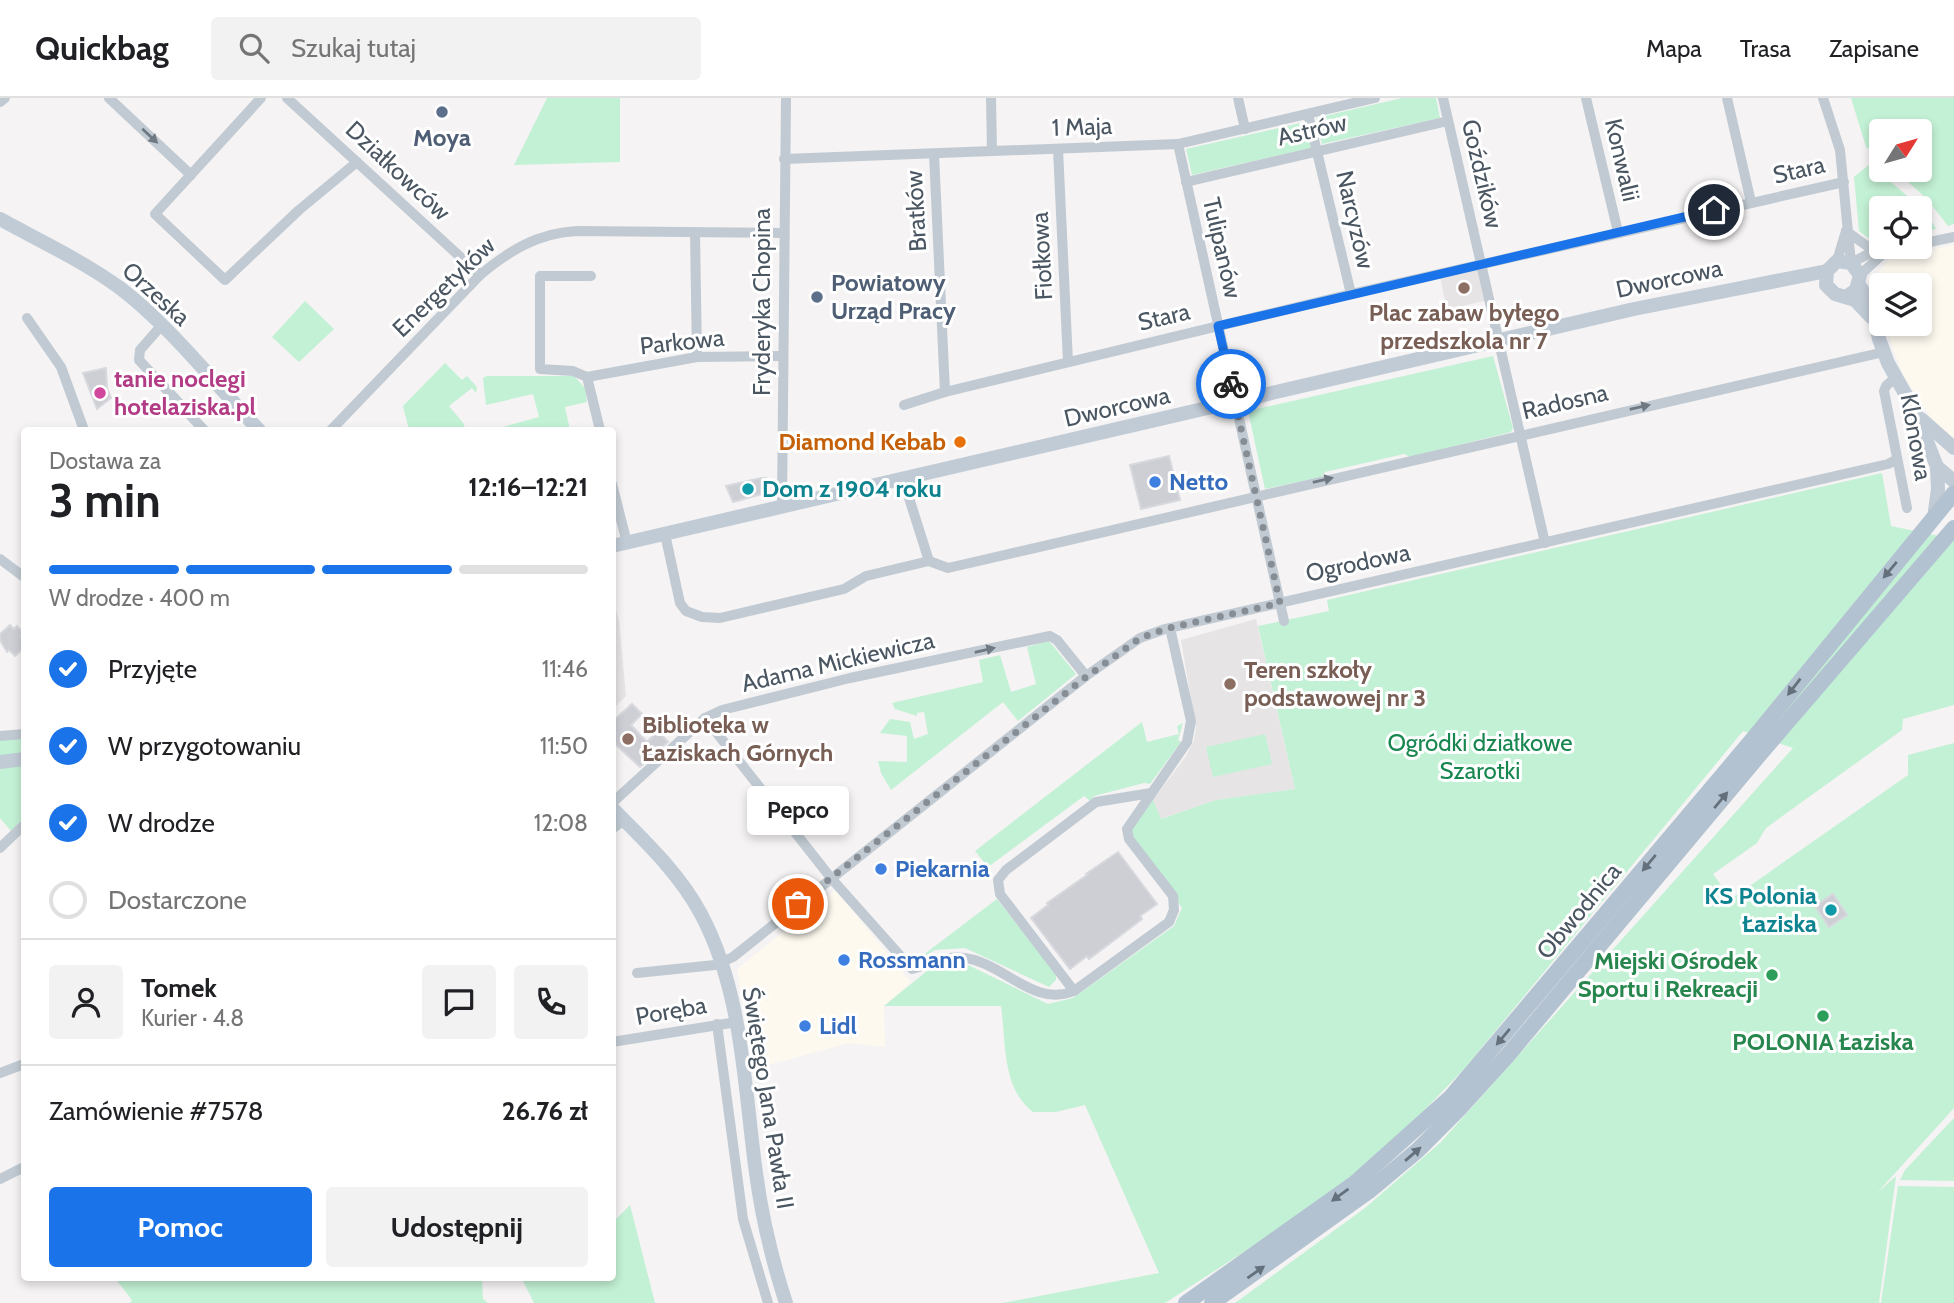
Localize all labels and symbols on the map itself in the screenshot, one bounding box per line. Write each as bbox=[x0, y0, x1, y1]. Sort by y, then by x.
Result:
marker: Moya bbox=[434, 104, 450, 120]
street label: Astrów bbox=[1274, 107, 1350, 152]
street label: 1 Maja bbox=[1051, 111, 1113, 142]
street label: Działkowców bbox=[340, 115, 457, 227]
street label: Konwalii bbox=[1599, 116, 1646, 204]
street label: Goździków bbox=[1456, 117, 1509, 232]
north arrow bbox=[1869, 119, 1932, 182]
place label: Moya bbox=[413, 123, 471, 152]
one-way arrow bbox=[141, 128, 158, 144]
street label: Stara bbox=[1770, 149, 1828, 190]
street label: Narcyzów bbox=[1330, 168, 1381, 272]
street label: Bratków bbox=[899, 169, 932, 253]
pin bbox=[1684, 180, 1744, 240]
street label: Tulipanów bbox=[1197, 195, 1248, 302]
street label: Fryderyka Chopina bbox=[747, 207, 776, 396]
street label: Fiołkowa bbox=[1025, 211, 1058, 301]
street label: Energetyków bbox=[386, 230, 501, 343]
street label: Dworcowa bbox=[1613, 253, 1725, 304]
street label: Orzeska bbox=[116, 256, 197, 332]
place label: Powiatowy Urząd Pracy bbox=[831, 268, 956, 325]
marker: Plac zabaw byłego przedszkola nr 7 bbox=[1456, 280, 1472, 296]
marker: Powiatowy Urząd Pracy bbox=[809, 289, 825, 305]
street label: Stara bbox=[1135, 296, 1193, 337]
place label: Plac zabaw byłego przedszkola nr 7 bbox=[1369, 298, 1560, 355]
street label: Parkowa bbox=[638, 323, 726, 360]
courier bbox=[1196, 349, 1266, 419]
place label: tanie noclegi hotelaziska.pl bbox=[114, 364, 256, 421]
street label: Radosna bbox=[1519, 377, 1611, 425]
street label: Dworcowa bbox=[1061, 380, 1173, 433]
marker: tanie noclegi hotelaziska.pl bbox=[92, 385, 108, 401]
street label: Klonowa bbox=[1895, 391, 1938, 483]
one-way arrow bbox=[1629, 401, 1651, 412]
place label: Diamond Kebab bbox=[778, 427, 946, 456]
marker: Diamond Kebab bbox=[952, 434, 968, 450]
place label: Netto bbox=[1169, 467, 1229, 496]
place label: Dom z 1904 roku bbox=[762, 474, 942, 503]
marker: Netto bbox=[1147, 474, 1163, 490]
one-way arrow bbox=[1312, 474, 1334, 485]
marker: Dom z 1904 roku bbox=[740, 481, 756, 497]
street label: Ogrodowa bbox=[1303, 537, 1413, 588]
one-way arrow bbox=[1883, 562, 1898, 579]
street label: Adama Mickiewicza bbox=[739, 625, 938, 698]
one-way arrow bbox=[974, 644, 996, 655]
place label: Teren szkoły podstawowej nr 3 bbox=[1244, 655, 1426, 712]
marker: Teren szkoły podstawowej nr 3 bbox=[1222, 676, 1238, 692]
one-way arrow bbox=[1787, 679, 1802, 696]
place label: Biblioteka w Łaziskach Górnych bbox=[642, 710, 833, 767]
park label: Ogródki działkowe Szarotki bbox=[1387, 728, 1573, 785]
marker: Biblioteka w Łaziskach Górnych bbox=[620, 731, 636, 747]
callout: Pepco bbox=[747, 785, 849, 834]
one-way arrow bbox=[1713, 792, 1728, 809]
place label: Piekarnia bbox=[895, 854, 990, 883]
one-way arrow bbox=[1642, 854, 1657, 871]
street label: Obwodnica bbox=[1530, 856, 1627, 965]
marker: Piekarnia bbox=[873, 861, 889, 877]
pin bbox=[768, 874, 828, 934]
place label: KS Polonia Łaziska bbox=[1704, 881, 1817, 938]
marker: KS Polonia Łaziska bbox=[1823, 902, 1839, 918]
place label: Rossmann bbox=[858, 945, 966, 974]
place label: Miejski Ośrodek Sportu i Rekreacji bbox=[1578, 946, 1758, 1003]
marker: Rossmann bbox=[836, 952, 852, 968]
marker: Miejski Ośrodek Sportu i Rekreacji bbox=[1764, 967, 1780, 983]
street label: Świętego Jana Pawła II bbox=[737, 985, 800, 1211]
street label: Poręba bbox=[633, 990, 709, 1031]
marker: POLONIA Łaziska bbox=[1815, 1008, 1831, 1024]
place label: Lidl bbox=[819, 1011, 857, 1040]
marker: Lidl bbox=[797, 1018, 813, 1034]
place label: POLONIA Łaziska bbox=[1732, 1027, 1914, 1056]
one-way arrow bbox=[1496, 1029, 1511, 1046]
one-way arrow bbox=[1404, 1146, 1422, 1162]
one-way arrow bbox=[1331, 1187, 1349, 1201]
one-way arrow bbox=[1247, 1265, 1265, 1279]

